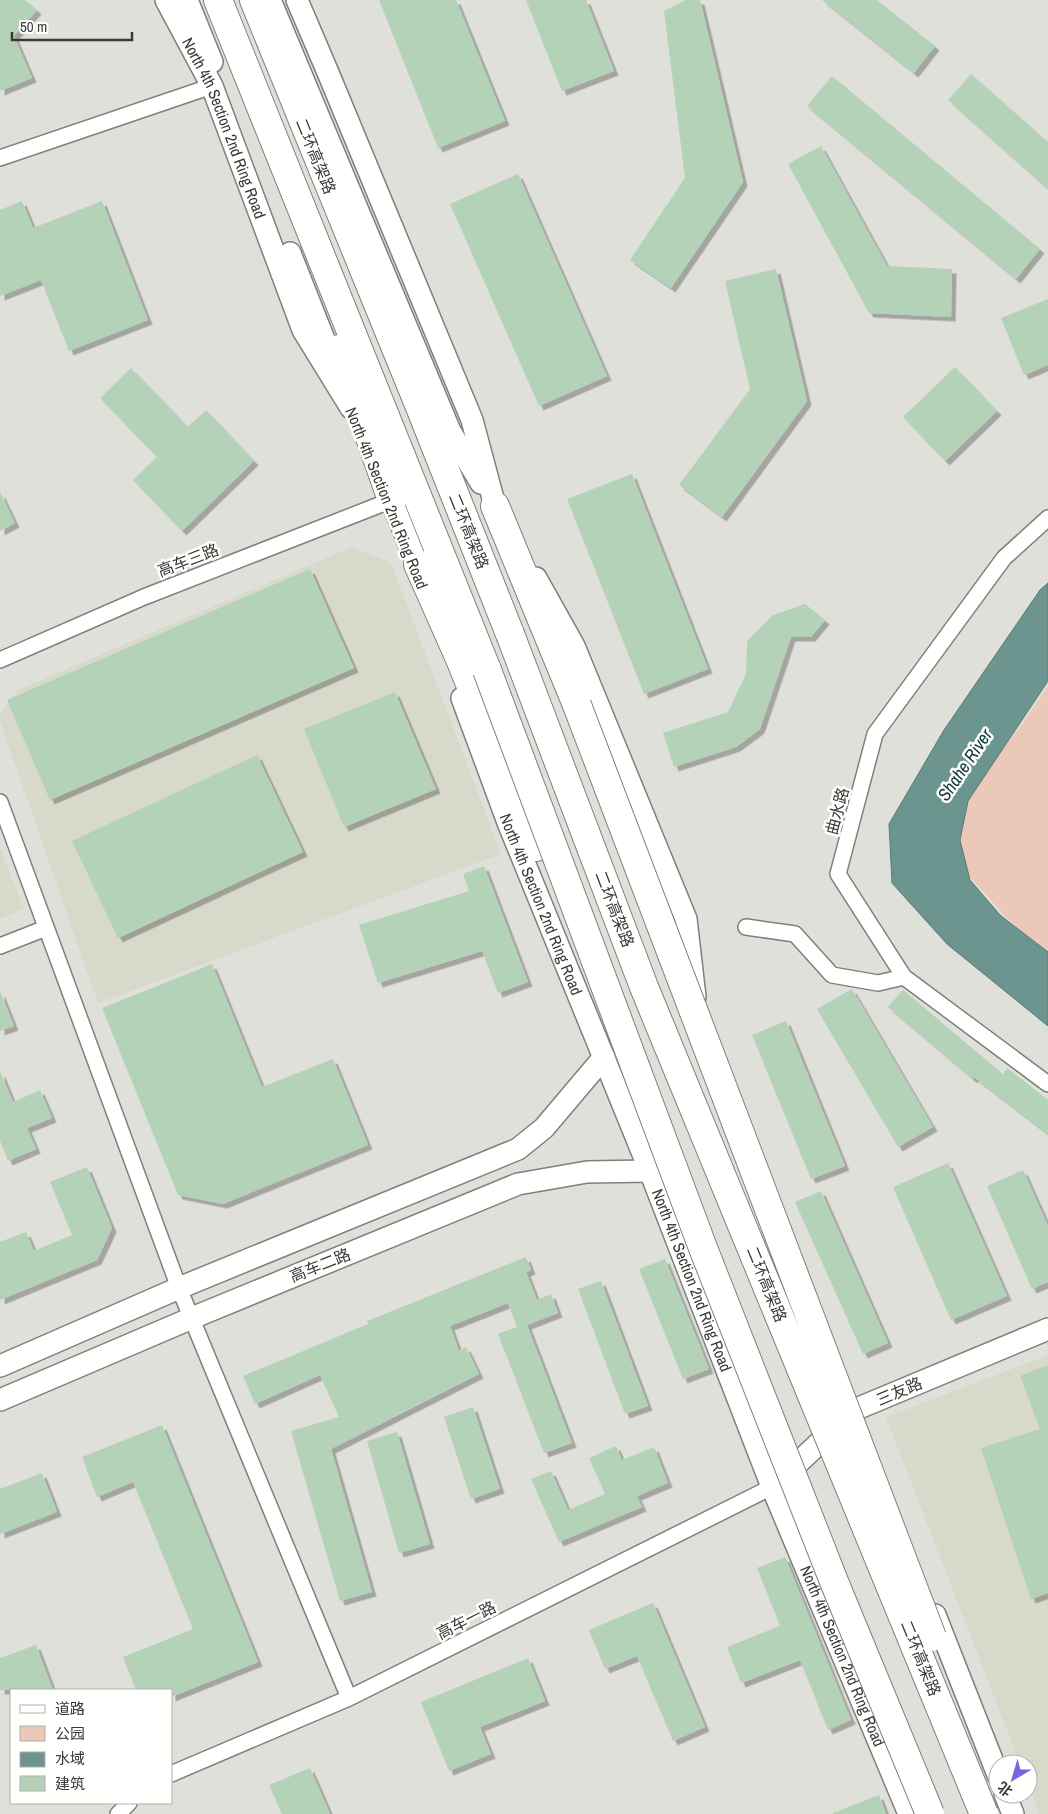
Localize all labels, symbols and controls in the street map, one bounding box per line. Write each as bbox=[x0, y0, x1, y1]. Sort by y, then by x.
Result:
scale bar bbox=[12, 10, 132, 42]
text: 50 m bbox=[20, 16, 47, 37]
street label: North 4th Section 2nd Ring Road bbox=[177, 34, 271, 222]
street label: 二环高架路 bbox=[291, 115, 341, 197]
street label: North 4th Section 2nd Ring Road bbox=[340, 404, 434, 592]
street label: 二环高架路 bbox=[444, 490, 494, 572]
street label: 高车三路 bbox=[154, 538, 222, 582]
water label: Shahe River bbox=[931, 723, 998, 806]
street label: 曲水路 bbox=[820, 785, 854, 837]
street label: North 4th Section 2nd Ring Road bbox=[495, 810, 588, 998]
street label: 二环高架路 bbox=[590, 868, 640, 950]
street label: North 4th Section 2nd Ring Road bbox=[647, 1186, 737, 1375]
street label: 高车二路 bbox=[286, 1243, 354, 1287]
street label: 二环高架路 bbox=[742, 1243, 792, 1325]
street label: 三友路 bbox=[873, 1371, 925, 1411]
street label: North 4th Section 2nd Ring Road bbox=[795, 1562, 890, 1750]
street label: 高车一路 bbox=[432, 1596, 500, 1644]
street label: 二环高架路 bbox=[896, 1617, 946, 1699]
legend bbox=[10, 1689, 172, 1804]
text: 道路 bbox=[55, 1698, 85, 1719]
text: 公园 bbox=[55, 1723, 85, 1744]
text: 水域 bbox=[55, 1748, 85, 1769]
north arrow bbox=[988, 1754, 1038, 1804]
text: 建筑 bbox=[55, 1773, 85, 1794]
text: 北 bbox=[994, 1778, 1016, 1801]

